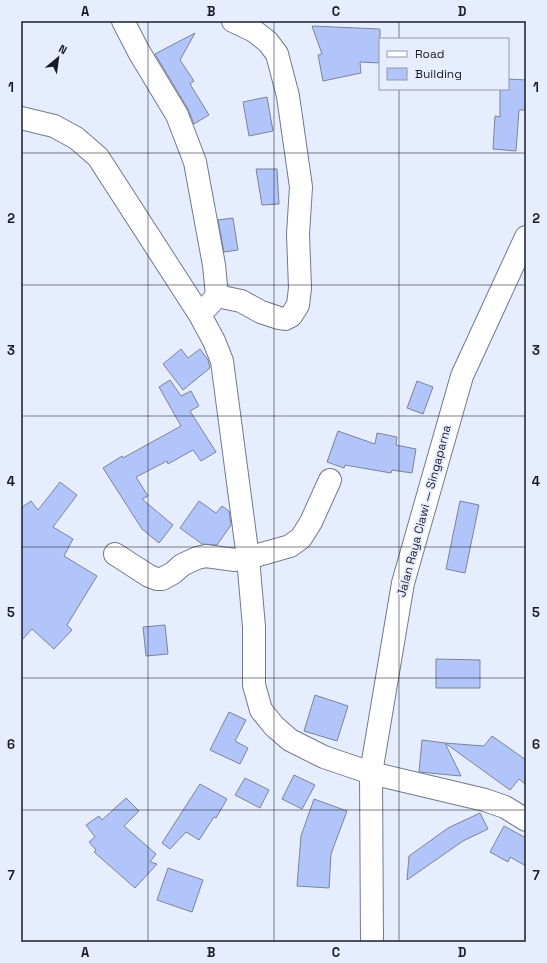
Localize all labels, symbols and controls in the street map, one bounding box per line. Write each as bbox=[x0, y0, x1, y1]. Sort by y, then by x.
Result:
text: A bbox=[81, 3, 90, 20]
text: B bbox=[207, 3, 216, 20]
text: C bbox=[332, 3, 340, 20]
text: D bbox=[458, 3, 467, 20]
north arrow bbox=[38, 38, 78, 78]
legend bbox=[379, 38, 509, 90]
text: N bbox=[56, 41, 69, 57]
text: Road bbox=[415, 46, 444, 62]
text: Building bbox=[415, 66, 462, 82]
text: 1 bbox=[8, 79, 14, 96]
text: 1 bbox=[533, 79, 539, 96]
text: 2 bbox=[7, 210, 15, 227]
text: 2 bbox=[532, 210, 540, 227]
text: 3 bbox=[7, 342, 15, 359]
text: 3 bbox=[532, 342, 540, 359]
street label: Jalan Raya Ciawi — Singaparna bbox=[393, 423, 455, 599]
text: 4 bbox=[7, 473, 15, 490]
text: 4 bbox=[532, 473, 540, 490]
text: 5 bbox=[7, 604, 15, 621]
text: 5 bbox=[532, 604, 540, 621]
text: 6 bbox=[7, 736, 15, 753]
text: 6 bbox=[532, 736, 540, 753]
text: 7 bbox=[7, 867, 15, 884]
text: 7 bbox=[532, 867, 540, 884]
text: A bbox=[81, 944, 90, 961]
text: B bbox=[207, 944, 216, 961]
text: C bbox=[332, 944, 340, 961]
text: D bbox=[458, 944, 467, 961]

